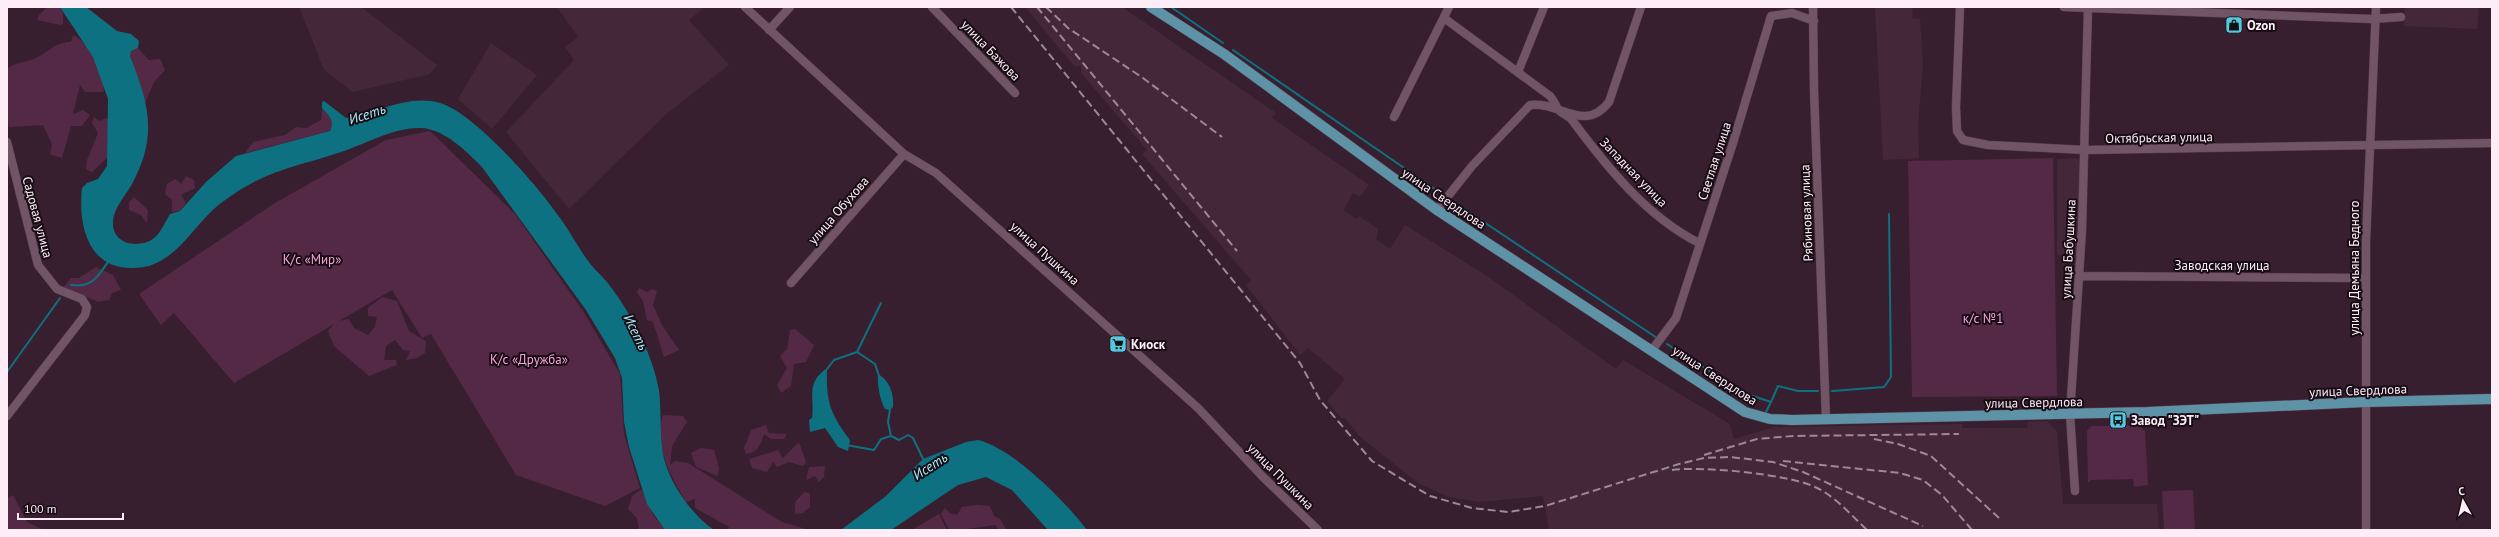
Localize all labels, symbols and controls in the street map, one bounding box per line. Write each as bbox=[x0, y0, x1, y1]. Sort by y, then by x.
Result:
shop icon: Ozon bbox=[2224, 15, 2244, 35]
street label: улица Бажова bbox=[957, 16, 1024, 85]
place label: Ozon bbox=[2247, 17, 2275, 34]
water label: Исеть bbox=[346, 100, 388, 128]
street label: Светлая улица bbox=[1694, 120, 1735, 202]
street label: Октябрьская улица bbox=[2105, 128, 2213, 147]
street label: Западная улица bbox=[1596, 134, 1671, 211]
street label: улица Свердлова bbox=[1398, 164, 1489, 233]
street label: Рябиновая улица bbox=[1796, 164, 1817, 262]
street label: улица Обухова bbox=[804, 173, 873, 248]
street label: Садовая улица bbox=[18, 175, 57, 260]
street label: улица Бабушкина bbox=[2057, 199, 2080, 299]
street label: улица Демьяна Бедного bbox=[2346, 201, 2363, 335]
street label: улица Пушкина bbox=[1006, 218, 1083, 289]
park label: К/с «Мир» bbox=[283, 251, 341, 268]
street label: Заводская улица bbox=[2174, 257, 2270, 274]
park label: к/с №1 bbox=[1963, 310, 2003, 327]
water label: Исеть bbox=[620, 311, 652, 353]
supermarket icon: Киоск bbox=[1108, 334, 1128, 354]
place label: Киоск bbox=[1131, 336, 1166, 353]
street label: улица Свердлова bbox=[1669, 342, 1760, 409]
park label: К/с «Дружба» bbox=[490, 351, 568, 368]
street label: улица Свердлова bbox=[2309, 380, 2407, 401]
street label: улица Свердлова bbox=[1985, 393, 2083, 412]
bus stop icon: Завод "ЗЭТ" bbox=[2108, 410, 2128, 430]
place label: Завод "ЗЭТ" bbox=[2131, 412, 2199, 429]
street label: улица Пушкина bbox=[1244, 439, 1318, 513]
water label: Исеть bbox=[909, 448, 951, 484]
north arrow bbox=[2443, 481, 2483, 521]
text: С bbox=[2458, 484, 2466, 498]
scale bar bbox=[18, 495, 123, 521]
text: 100 m bbox=[24, 501, 57, 516]

